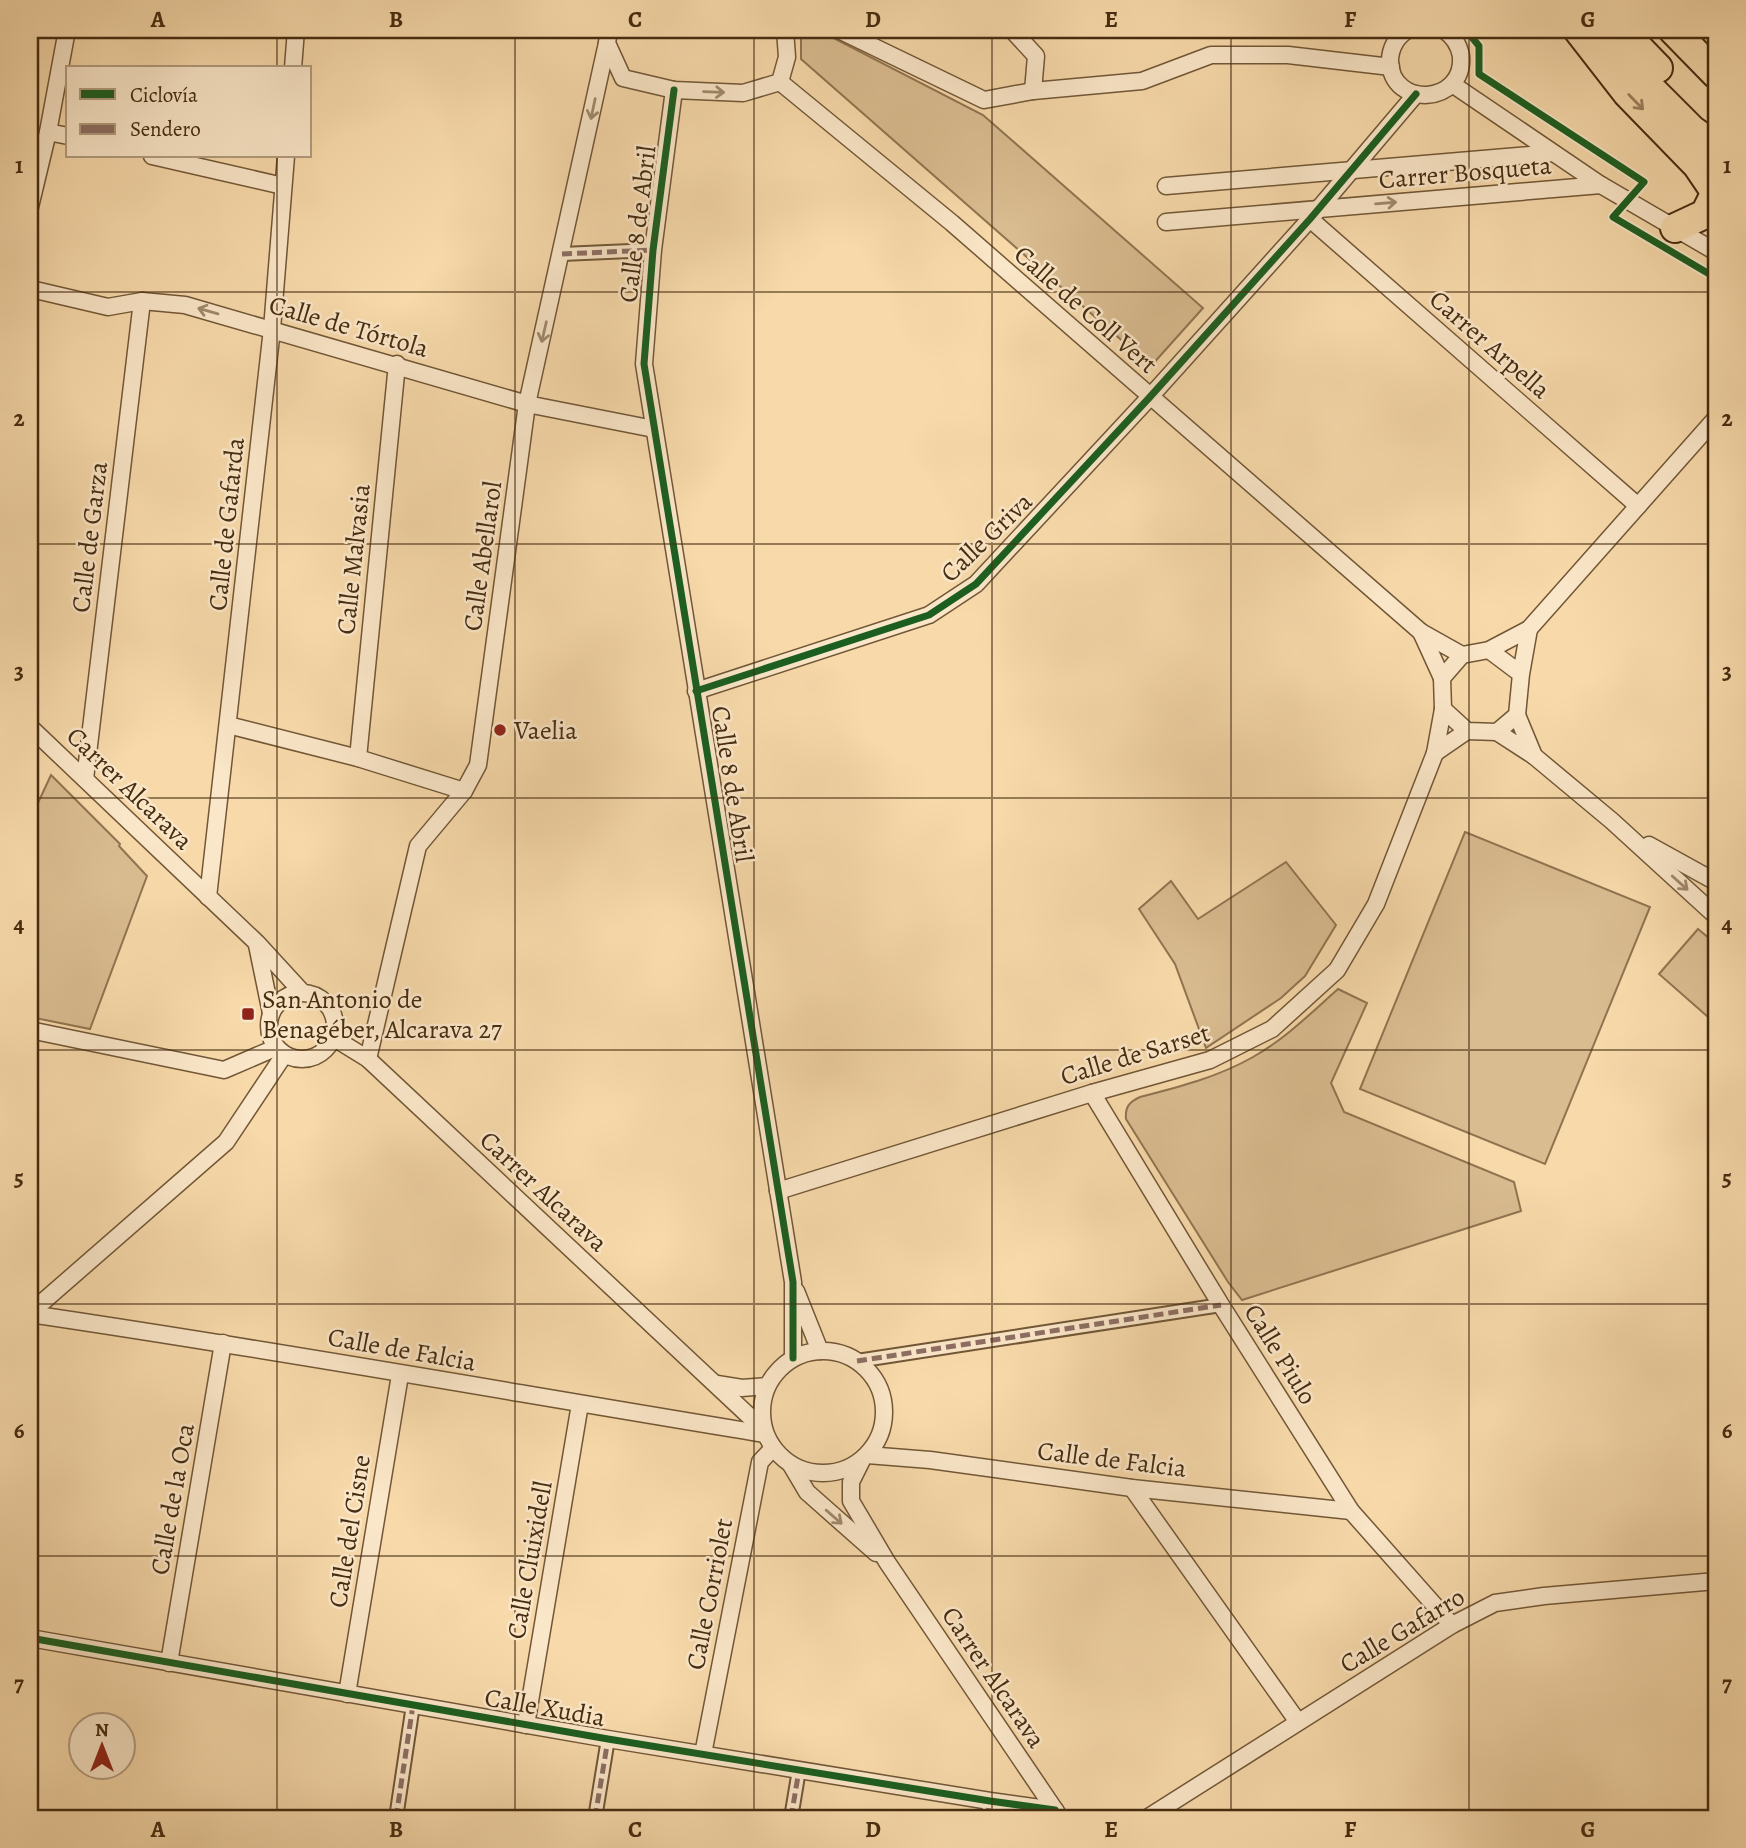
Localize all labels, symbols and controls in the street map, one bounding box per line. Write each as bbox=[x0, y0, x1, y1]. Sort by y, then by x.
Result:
text: A bbox=[150, 4, 166, 35]
text: B bbox=[389, 4, 403, 35]
text: C bbox=[628, 4, 642, 35]
text: D bbox=[865, 4, 881, 35]
text: E bbox=[1104, 4, 1118, 35]
text: F bbox=[1344, 4, 1357, 35]
text: G bbox=[1580, 4, 1596, 35]
legend bbox=[66, 66, 312, 158]
text: Ciclovía bbox=[130, 81, 198, 109]
one-way arrow bbox=[702, 85, 725, 98]
one-way arrow bbox=[1628, 93, 1644, 111]
one-way arrow bbox=[585, 97, 599, 120]
text: Sendero bbox=[130, 115, 201, 143]
street label: Calle 8 de Abril bbox=[611, 144, 664, 305]
street label: Carrer Bosqueta bbox=[1377, 148, 1553, 197]
text: 1 bbox=[15, 150, 23, 181]
text: 1 bbox=[1723, 150, 1731, 181]
one-way arrow bbox=[1374, 196, 1397, 209]
street label: Calle de Coll Vert bbox=[1007, 237, 1165, 382]
street label: Carrer Arpella bbox=[1422, 282, 1558, 407]
street label: Calle de Tórtola bbox=[265, 287, 433, 366]
one-way arrow bbox=[197, 304, 219, 317]
one-way arrow bbox=[536, 320, 550, 343]
text: 2 bbox=[13, 403, 25, 434]
text: 2 bbox=[1721, 403, 1733, 434]
street label: Calle de Gafarda bbox=[200, 436, 253, 612]
street label: Calle de Garza bbox=[63, 460, 116, 615]
street label: Calle Abellarol bbox=[455, 479, 510, 633]
street label: Calle Malvasia bbox=[328, 482, 379, 636]
street label: Calle Griva bbox=[933, 485, 1040, 590]
text: 3 bbox=[14, 656, 24, 687]
text: 3 bbox=[1722, 656, 1732, 687]
street label: Calle 8 de Abril bbox=[703, 703, 762, 865]
place label: Vaelia bbox=[513, 713, 577, 748]
street label: Carrer Alcarava bbox=[59, 719, 201, 858]
marker: Vaelia bbox=[492, 722, 508, 738]
one-way arrow bbox=[1671, 875, 1688, 892]
text: 4 bbox=[14, 909, 25, 940]
text: 4 bbox=[1722, 909, 1733, 940]
place label: San Antonio de Benagéber, Alcarava 27 bbox=[262, 982, 502, 1047]
marker: San Antonio de Benagéber, Alcarava 27 bbox=[240, 1006, 256, 1022]
street label: Calle de Sarset bbox=[1056, 1015, 1215, 1094]
street label: Carrer Alcarava bbox=[472, 1123, 615, 1260]
text: 5 bbox=[14, 1162, 24, 1193]
text: 5 bbox=[1722, 1162, 1732, 1193]
street label: Calle Piulo bbox=[1236, 1297, 1325, 1411]
street label: Calle de Falcia bbox=[325, 1319, 479, 1380]
text: 6 bbox=[14, 1415, 25, 1446]
text: 6 bbox=[1722, 1415, 1733, 1446]
street label: Calle de la Oca bbox=[142, 1421, 203, 1578]
street label: Calle de Falcia bbox=[1035, 1433, 1188, 1486]
street label: Calle del Cisne bbox=[320, 1452, 379, 1610]
street label: Calle Cluixidell bbox=[498, 1478, 561, 1642]
one-way arrow bbox=[825, 1509, 843, 1525]
street label: Calle Corriolet bbox=[678, 1515, 741, 1673]
street label: Calle Gafarro bbox=[1333, 1579, 1471, 1682]
street label: Carrer Alcarava bbox=[933, 1600, 1054, 1755]
text: 7 bbox=[14, 1668, 24, 1699]
text: 7 bbox=[1722, 1668, 1732, 1699]
street label: Calle Xudia bbox=[482, 1680, 608, 1735]
north arrow bbox=[66, 1712, 136, 1782]
text: N bbox=[95, 1717, 109, 1743]
text: A bbox=[150, 1814, 166, 1845]
text: B bbox=[389, 1814, 403, 1845]
text: C bbox=[628, 1814, 642, 1845]
text: D bbox=[865, 1814, 881, 1845]
text: E bbox=[1104, 1814, 1118, 1845]
text: F bbox=[1344, 1814, 1357, 1845]
text: G bbox=[1580, 1814, 1596, 1845]

